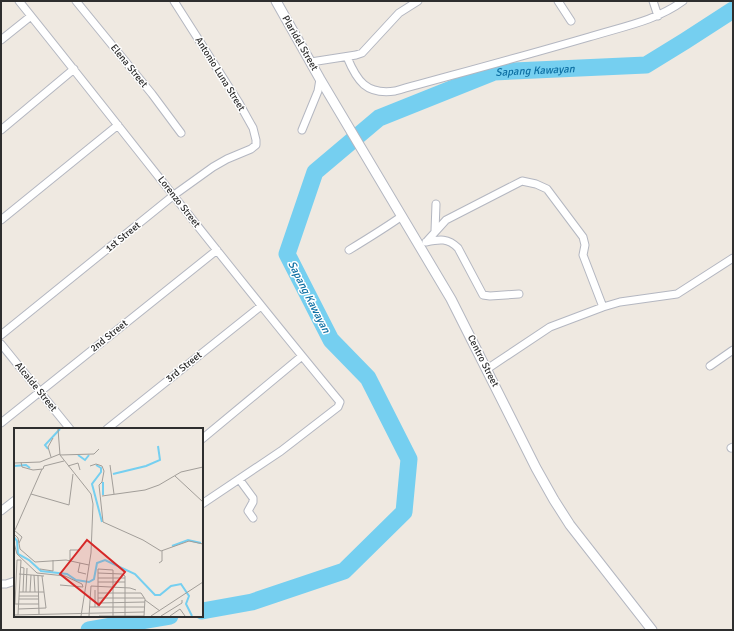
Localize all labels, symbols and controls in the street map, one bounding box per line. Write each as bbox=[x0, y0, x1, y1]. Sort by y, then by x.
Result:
street label: Plaridel Street bbox=[279, 13, 321, 73]
street label: Antonio Luna Street bbox=[192, 35, 248, 114]
street label: Elena Street bbox=[108, 42, 150, 90]
water label: Sapang Kawayan bbox=[495, 62, 576, 78]
street label: Lorenzo Street bbox=[155, 174, 203, 230]
street label: 1st Street bbox=[103, 219, 143, 255]
water label: Sapang Kawayan bbox=[285, 259, 333, 336]
street label: 2nd Street bbox=[88, 317, 130, 355]
street label: Centro Street bbox=[465, 333, 501, 390]
street label: 3rd Street bbox=[164, 349, 205, 385]
street label: Alcalde Street bbox=[12, 360, 60, 415]
inset map bbox=[14, 428, 203, 617]

